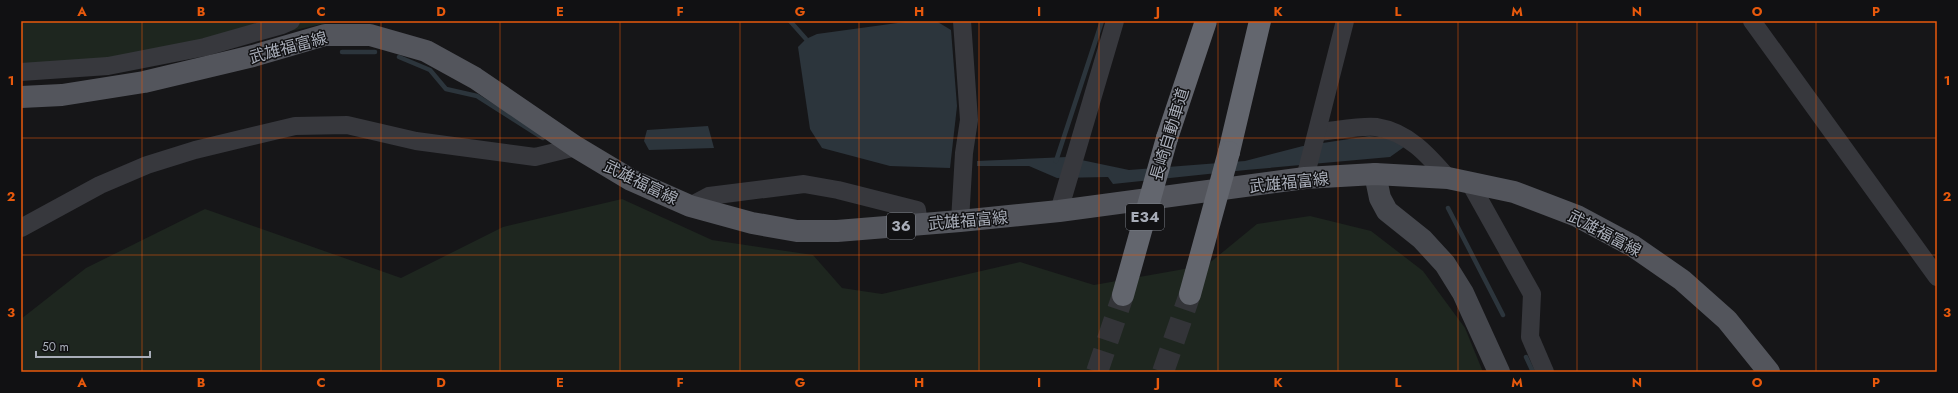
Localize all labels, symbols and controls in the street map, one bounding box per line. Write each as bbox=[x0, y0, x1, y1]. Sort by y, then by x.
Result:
text: A bbox=[76, 2, 87, 21]
text: B bbox=[197, 2, 206, 21]
text: C bbox=[316, 2, 326, 21]
text: D bbox=[436, 2, 446, 21]
text: E bbox=[556, 2, 564, 21]
text: F bbox=[676, 2, 684, 21]
text: G bbox=[795, 2, 806, 21]
text: H bbox=[914, 2, 924, 21]
text: I bbox=[1037, 2, 1041, 21]
text: J bbox=[1153, 2, 1160, 21]
text: K bbox=[1273, 2, 1283, 21]
text: L bbox=[1395, 2, 1402, 21]
text: M bbox=[1511, 2, 1523, 21]
text: N bbox=[1632, 2, 1642, 21]
text: O bbox=[1752, 2, 1763, 21]
text: P bbox=[1872, 2, 1880, 21]
street label: 武雄福富線 bbox=[247, 26, 330, 69]
text: 1 bbox=[8, 71, 14, 90]
text: 1 bbox=[1944, 71, 1950, 90]
street label: 長崎自動車道 bbox=[1144, 85, 1195, 183]
street label: 武雄福富線 bbox=[600, 155, 682, 210]
street label: 武雄福富線 bbox=[1248, 167, 1330, 198]
text: 2 bbox=[7, 187, 15, 206]
text: 2 bbox=[1943, 187, 1951, 206]
road number: E34 bbox=[1126, 204, 1164, 230]
street label: 武雄福富線 bbox=[1564, 205, 1645, 262]
street label: 武雄福富線 bbox=[927, 206, 1009, 235]
road number: 36 bbox=[887, 213, 915, 239]
text: 3 bbox=[7, 303, 15, 322]
text: 3 bbox=[1943, 303, 1951, 322]
scale bar bbox=[36, 333, 150, 359]
text: 50 m bbox=[42, 338, 69, 356]
text: A bbox=[76, 373, 87, 392]
text: B bbox=[197, 373, 206, 392]
text: C bbox=[316, 373, 326, 392]
text: D bbox=[436, 373, 446, 392]
text: E bbox=[556, 373, 564, 392]
text: F bbox=[676, 373, 684, 392]
text: G bbox=[795, 373, 806, 392]
text: H bbox=[914, 373, 924, 392]
text: I bbox=[1037, 373, 1041, 392]
text: J bbox=[1153, 373, 1160, 392]
text: K bbox=[1273, 373, 1283, 392]
text: L bbox=[1395, 373, 1402, 392]
text: M bbox=[1511, 373, 1523, 392]
text: N bbox=[1632, 373, 1642, 392]
text: O bbox=[1752, 373, 1763, 392]
text: P bbox=[1872, 373, 1880, 392]

